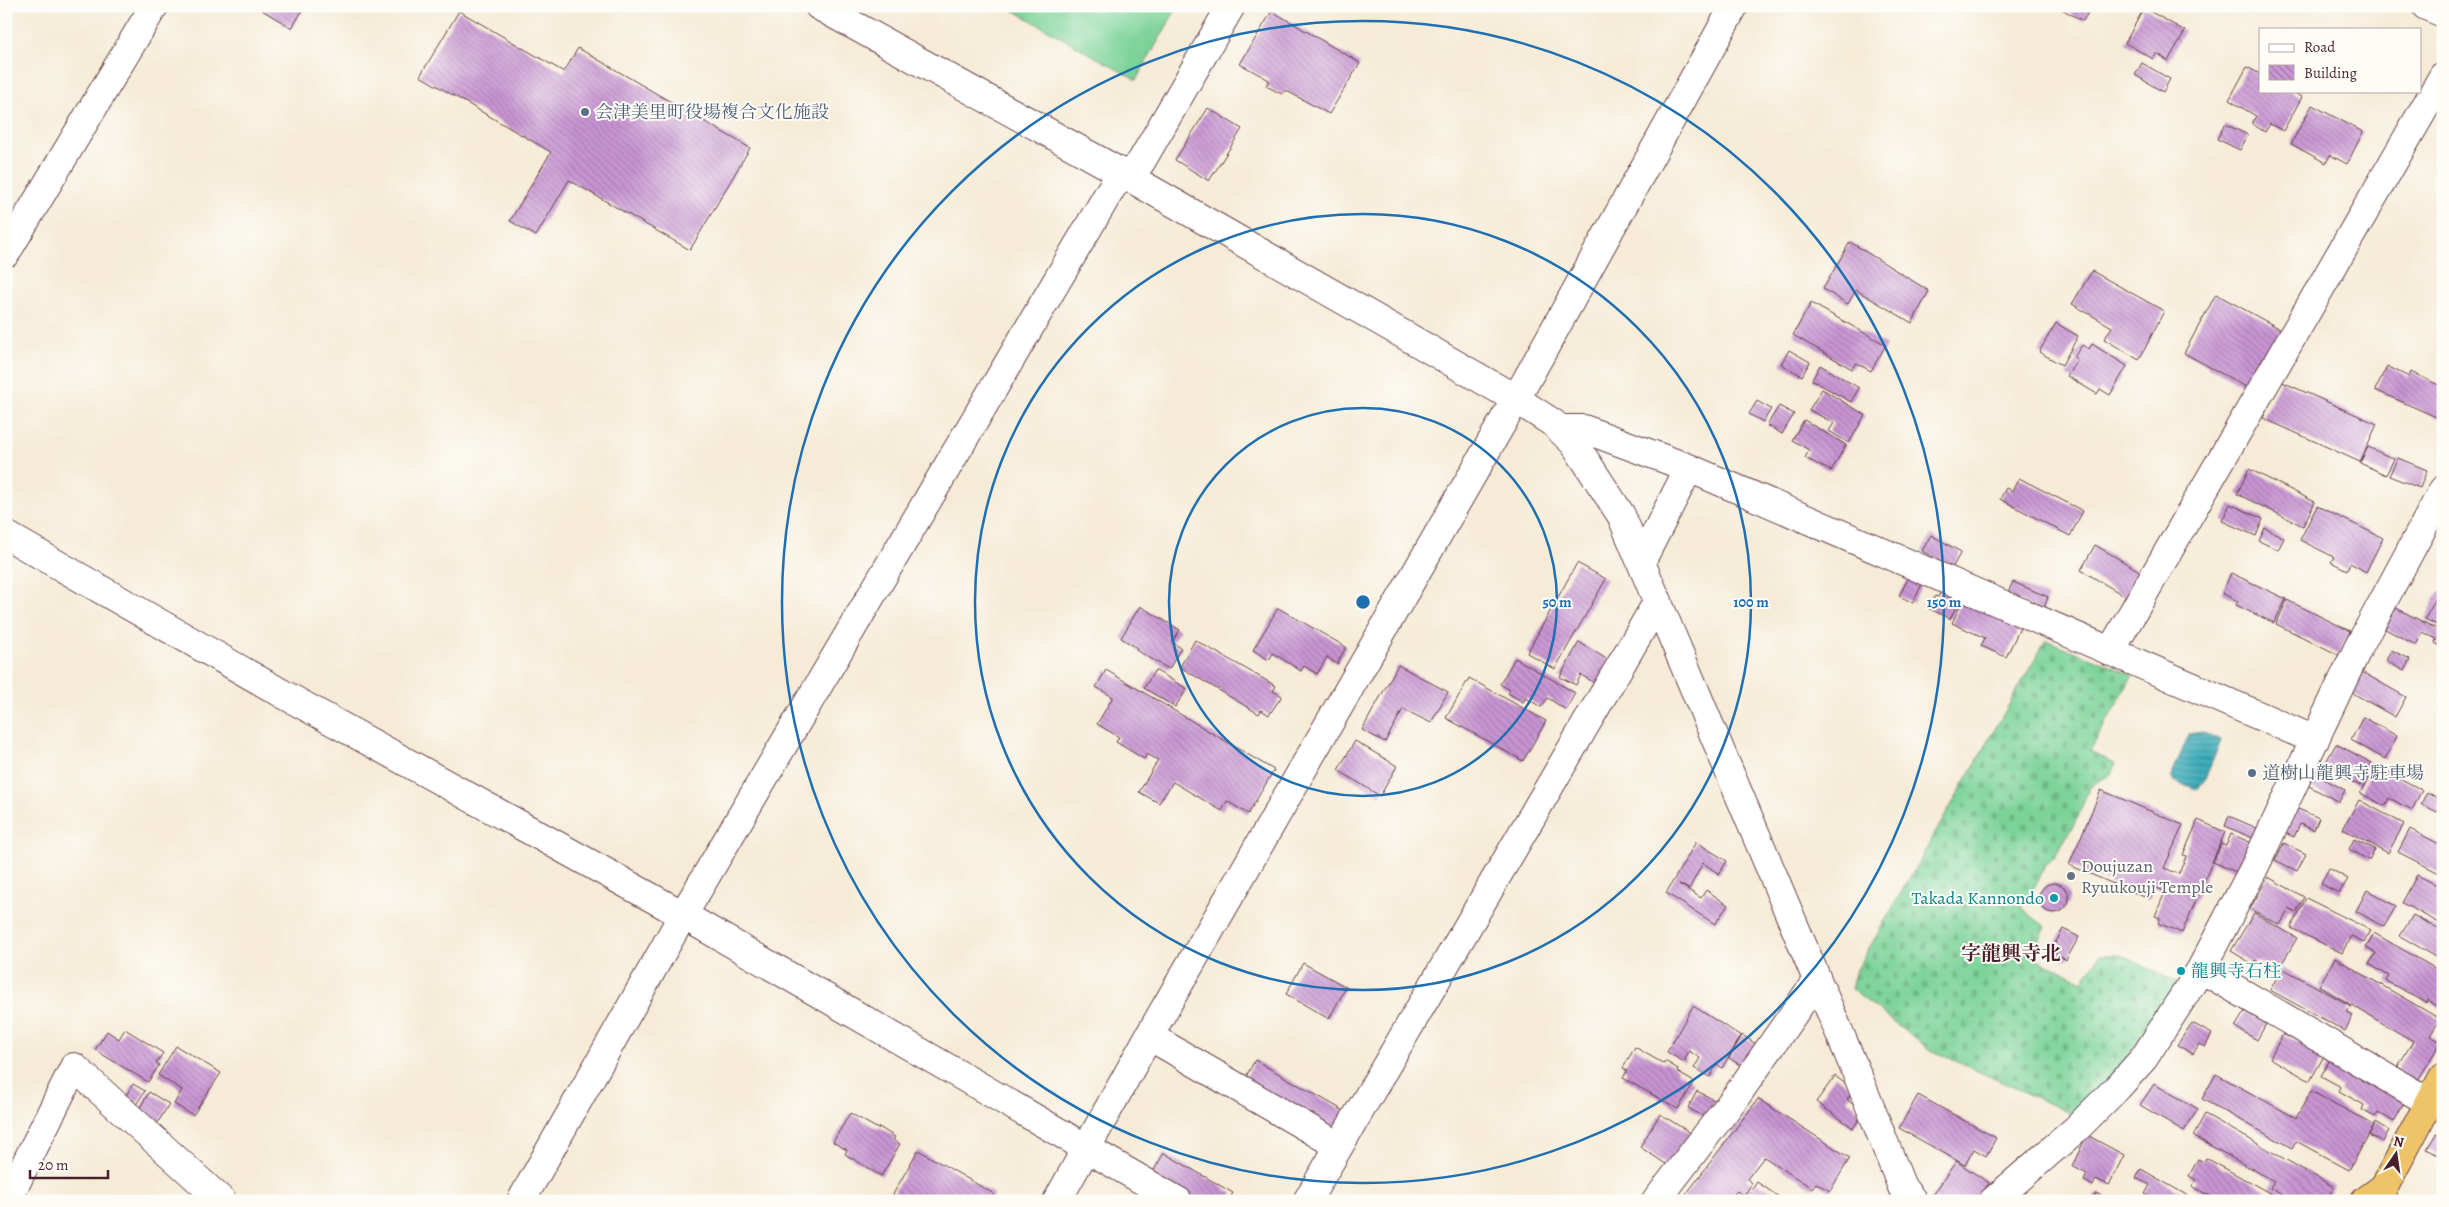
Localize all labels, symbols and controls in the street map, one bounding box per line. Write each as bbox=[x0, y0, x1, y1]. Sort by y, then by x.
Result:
legend bbox=[2259, 28, 2422, 92]
text: Road bbox=[2304, 37, 2336, 57]
text: Building bbox=[2304, 63, 2357, 83]
place label: 会津美里町役場複合文化施設 bbox=[595, 100, 829, 124]
marker: 会津美里町役場複合文化施設 bbox=[579, 106, 591, 118]
text: 50 m bbox=[1542, 592, 1572, 612]
text: 100 m bbox=[1733, 592, 1769, 612]
text: 150 m bbox=[1927, 592, 1962, 612]
centre of rings bbox=[1354, 593, 1372, 611]
place label: 道樹山龍興寺駐車場 bbox=[2262, 761, 2424, 785]
marker: 道樹山龍興寺駐車場 bbox=[2246, 767, 2258, 779]
place label: Doujuzan Ryuukouji Temple bbox=[2081, 854, 2213, 899]
marker: Doujuzan Ryuukouji Temple bbox=[2065, 870, 2077, 882]
place label: Takada Kannondo bbox=[1911, 886, 2044, 910]
marker: Takada Kannondo bbox=[2048, 892, 2060, 904]
district label: 字龍興寺北 bbox=[1961, 940, 2061, 967]
place label: 龍興寺石柱 bbox=[2191, 959, 2281, 983]
marker: 龍興寺石柱 bbox=[2175, 965, 2187, 977]
north arrow bbox=[2372, 1130, 2422, 1180]
text: N bbox=[2392, 1131, 2406, 1152]
scale bar bbox=[30, 1147, 108, 1179]
text: 20 m bbox=[38, 1155, 69, 1175]

